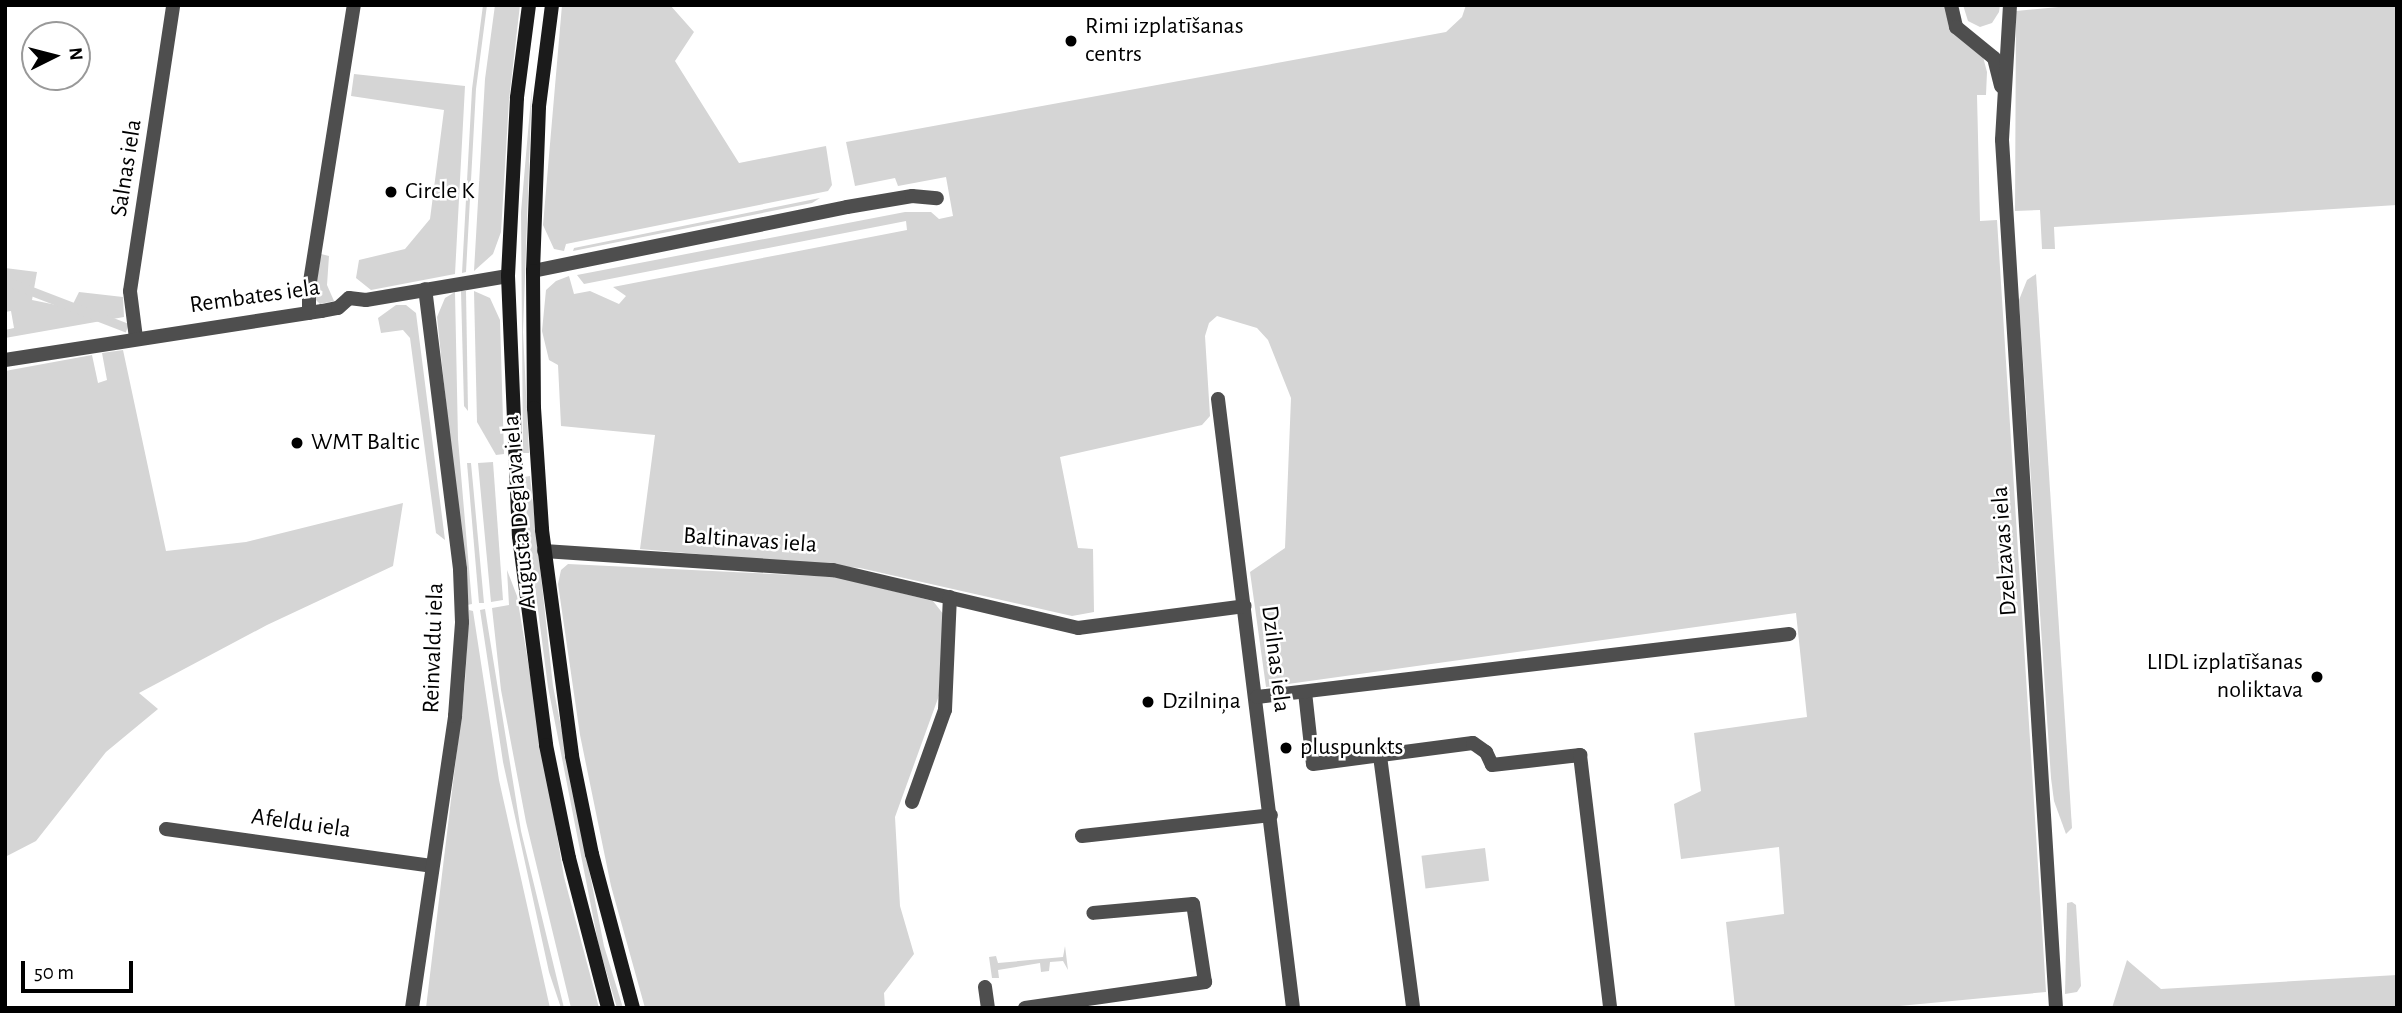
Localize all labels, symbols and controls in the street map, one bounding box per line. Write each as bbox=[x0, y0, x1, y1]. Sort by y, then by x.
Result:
place label: Rimi izplatīšanas centrs bbox=[1085, 13, 1244, 69]
north arrow bbox=[21, 21, 91, 91]
marker: Rimi izplatīšanas centrs bbox=[1063, 33, 1079, 49]
text: N bbox=[65, 46, 86, 62]
street label: Salnas iela bbox=[105, 117, 149, 219]
place label: Circle K bbox=[405, 178, 474, 206]
marker: Circle K bbox=[383, 184, 399, 200]
street label: Rembates iela bbox=[188, 274, 322, 320]
street label: Augusta Deglava iela bbox=[497, 414, 543, 610]
place label: WMT Baltic bbox=[311, 429, 419, 457]
marker: WMT Baltic bbox=[289, 435, 305, 451]
street label: Dzelzavas iela bbox=[1986, 485, 2024, 617]
street label: Baltinavas iela bbox=[682, 522, 818, 560]
street label: Reinvaldu iela bbox=[417, 582, 451, 714]
street label: Dzilnas iela bbox=[1254, 604, 1296, 714]
place label: LIDL izplatīšanas noliktava bbox=[2147, 649, 2303, 705]
marker: LIDL izplatīšanas noliktava bbox=[2309, 669, 2325, 685]
place label: Dzilniņa bbox=[1162, 688, 1241, 716]
marker: Dzilniņa bbox=[1140, 694, 1156, 710]
place label: pluspunkts bbox=[1300, 734, 1403, 762]
marker: pluspunkts bbox=[1278, 740, 1294, 756]
street label: Afeldu iela bbox=[249, 803, 353, 845]
scale bar bbox=[24, 946, 136, 990]
text: 50 m bbox=[34, 962, 74, 983]

